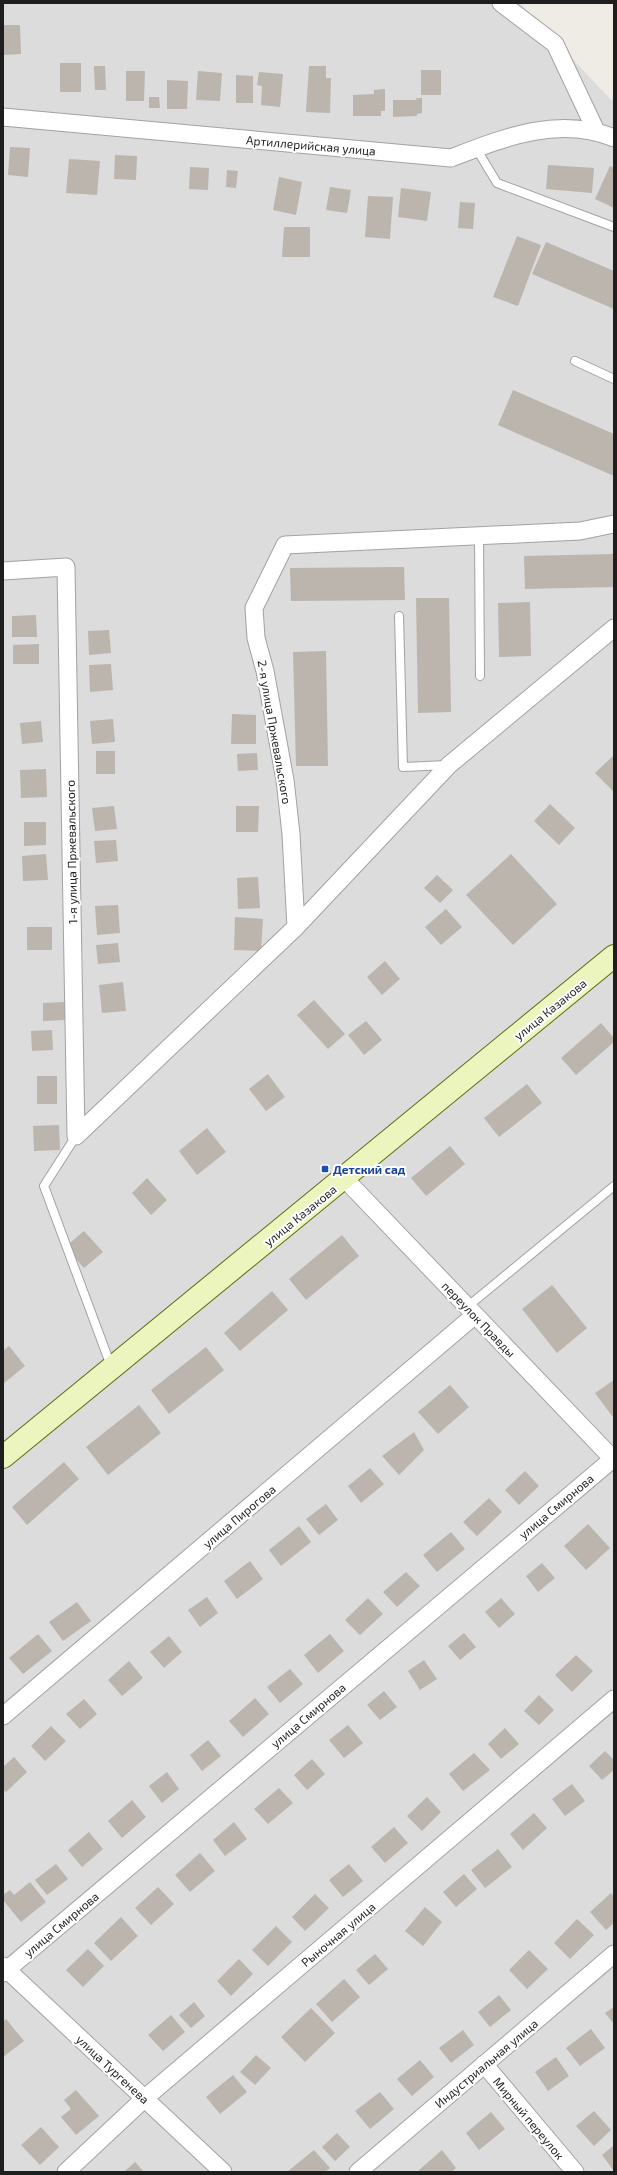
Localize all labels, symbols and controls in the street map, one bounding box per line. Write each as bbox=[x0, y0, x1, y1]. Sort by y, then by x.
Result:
street label: Артиллерийская улица bbox=[245, 132, 376, 159]
street label: 2-я улица Пржевальского bbox=[254, 659, 295, 805]
street label: 1-я улица Пржевальского bbox=[63, 780, 80, 924]
street label: улица Казакова bbox=[511, 976, 590, 1043]
place label: Детский сад bbox=[333, 1162, 406, 1176]
marker: Детский сад bbox=[320, 1164, 330, 1174]
street label: улица Казакова bbox=[261, 1182, 340, 1249]
street label: переулок Правды bbox=[439, 1278, 519, 1360]
street label: улица Смирнова bbox=[516, 1471, 597, 1542]
street label: улица Пирогова bbox=[200, 1481, 279, 1551]
street label: улица Смирнова bbox=[268, 1680, 349, 1751]
street label: улица Смирнова bbox=[21, 1889, 102, 1960]
street label: Рыночная улица bbox=[298, 1899, 378, 1970]
street label: Индустриальная улица bbox=[432, 2016, 541, 2111]
street label: улица Тургенева bbox=[73, 2032, 152, 2107]
street label: Мирный переулок bbox=[490, 2074, 568, 2163]

